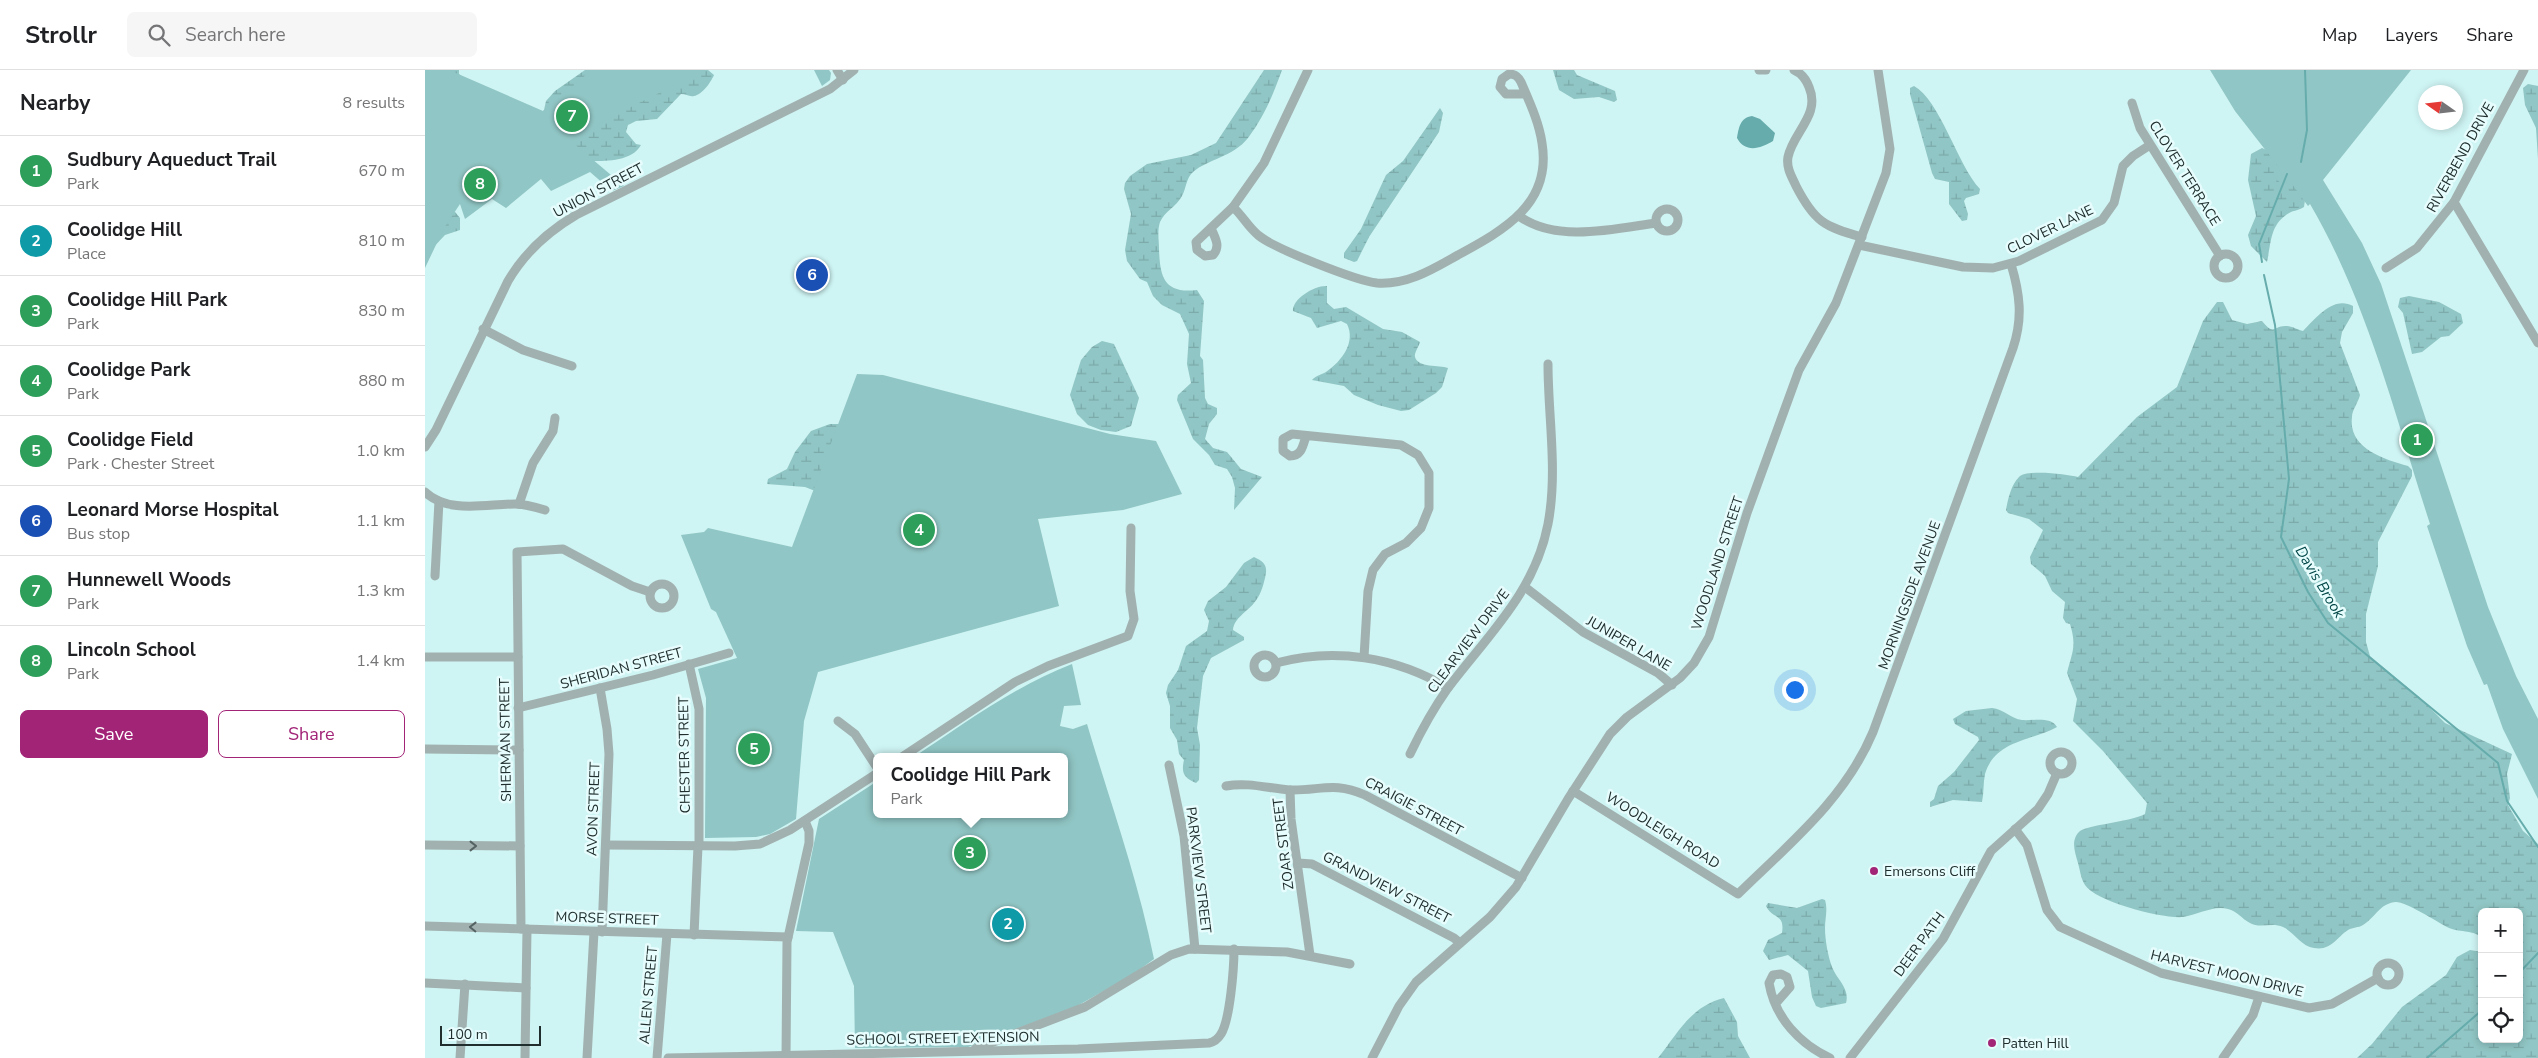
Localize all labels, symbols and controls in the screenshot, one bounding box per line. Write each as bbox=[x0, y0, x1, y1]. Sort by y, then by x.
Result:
search box bbox=[127, 12, 477, 57]
text: Strollr bbox=[25, 19, 97, 51]
icon: search bbox=[145, 21, 173, 49]
text: Search here bbox=[185, 22, 286, 48]
text: Map bbox=[2322, 23, 2357, 47]
text: Layers bbox=[2385, 23, 2438, 47]
text: Share bbox=[2466, 23, 2513, 47]
north arrow bbox=[2418, 85, 2463, 130]
text: Nearby bbox=[20, 89, 90, 117]
text: 8 results bbox=[343, 92, 405, 114]
pin: 7 bbox=[556, 97, 588, 135]
street label: RIVERBEND DRIVE bbox=[2422, 99, 2499, 216]
street label: CLOVER TERRACE bbox=[2145, 117, 2225, 229]
text: Sudbury Aqueduct Trail bbox=[67, 147, 276, 173]
street label: UNION STREET bbox=[550, 158, 647, 222]
text: 1 bbox=[31, 160, 41, 182]
text: 670 m bbox=[358, 160, 405, 182]
pin: 8 bbox=[464, 165, 496, 203]
text: Park bbox=[67, 173, 99, 195]
street label: CLOVER LANE bbox=[2004, 200, 2097, 259]
text: Coolidge Hill bbox=[67, 217, 182, 243]
text: 2 bbox=[31, 230, 41, 252]
text: 810 m bbox=[358, 230, 405, 252]
text: Place bbox=[67, 243, 106, 265]
pin: 6 bbox=[796, 256, 828, 294]
text: Coolidge Hill Park bbox=[67, 287, 227, 313]
text: 3 bbox=[31, 300, 41, 322]
text: 830 m bbox=[358, 300, 405, 322]
text: Park bbox=[67, 313, 99, 335]
text: Coolidge Park bbox=[67, 357, 190, 383]
text: 4 bbox=[31, 370, 41, 392]
text: 880 m bbox=[358, 370, 405, 392]
text: Park bbox=[67, 383, 99, 405]
pin: 1 bbox=[2401, 421, 2433, 459]
text: Coolidge Field bbox=[67, 427, 194, 453]
text: 5 bbox=[31, 440, 41, 462]
text: 1.0 km bbox=[356, 440, 405, 462]
text: Park · Chester Street bbox=[67, 453, 214, 475]
street label: WOODLAND STREET bbox=[1687, 493, 1748, 633]
text: Leonard Morse Hospital bbox=[67, 497, 279, 523]
text: 6 bbox=[31, 510, 41, 532]
text: 1.1 km bbox=[356, 510, 405, 532]
pin: 4 bbox=[903, 511, 935, 549]
street label: MORNINGSIDE AVENUE bbox=[1874, 518, 1945, 672]
text: Bus stop bbox=[67, 523, 130, 545]
water label: Davis Brook bbox=[2291, 542, 2350, 622]
text: Hunnewell Woods bbox=[67, 567, 231, 593]
text: 7 bbox=[31, 580, 41, 602]
text: 1.3 km bbox=[356, 580, 405, 602]
street label: CLEARVIEW DRIVE bbox=[1423, 585, 1514, 697]
text: Park bbox=[67, 593, 99, 615]
street label: JUNIPER LANE bbox=[1582, 611, 1675, 675]
text: Lincoln School bbox=[67, 637, 196, 663]
street label: SHERIDAN STREET bbox=[558, 643, 685, 694]
text: 8 bbox=[31, 650, 41, 672]
text: 1.4 km bbox=[356, 650, 405, 672]
text: Park bbox=[67, 663, 99, 685]
street label: SHERMAN STREET bbox=[495, 677, 516, 802]
your location bbox=[1782, 677, 1808, 703]
street label: CHESTER STREET bbox=[674, 696, 695, 814]
button: Save bbox=[20, 710, 208, 758]
button: Share bbox=[218, 710, 405, 758]
pin: 5 bbox=[738, 730, 770, 768]
popup bbox=[873, 753, 1068, 818]
street label: AVON STREET bbox=[582, 761, 605, 856]
text: Coolidge Hill Park bbox=[890, 762, 1051, 788]
street label: CRAIGIE STREET bbox=[1361, 773, 1467, 841]
text: Park bbox=[890, 788, 922, 810]
street label: WOODLEIGH ROAD bbox=[1602, 788, 1723, 873]
street label: ZOAR STREET bbox=[1268, 796, 1299, 891]
street label: PARKVIEW STREET bbox=[1181, 806, 1216, 935]
pin: 3 bbox=[954, 834, 986, 872]
one-way arrow bbox=[469, 840, 477, 851]
street label: GRANDVIEW STREET bbox=[1320, 847, 1454, 928]
place label: Emersons Cliff bbox=[1884, 862, 1976, 881]
marker: Emersons Cliff bbox=[1868, 865, 1880, 877]
pin: 2 bbox=[992, 905, 1024, 943]
street label: MORSE STREET bbox=[555, 907, 659, 930]
street label: DEER PATH bbox=[1889, 908, 1949, 981]
map controls bbox=[2478, 908, 2523, 1043]
button: + bbox=[2478, 908, 2523, 953]
one-way arrow bbox=[469, 922, 477, 933]
street label: ALLEN STREET bbox=[635, 945, 662, 1045]
street label: HARVEST MOON DRIVE bbox=[2149, 945, 2305, 1002]
button: − bbox=[2478, 953, 2523, 998]
button: locate bbox=[2478, 998, 2523, 1043]
scale bar bbox=[440, 1023, 541, 1046]
text: 100 m bbox=[447, 1025, 488, 1044]
street label: SCHOOL STREET EXTENSION bbox=[846, 1027, 1040, 1050]
place label: Patten Hill bbox=[2002, 1034, 2070, 1053]
marker: Patten Hill bbox=[1986, 1037, 1998, 1049]

